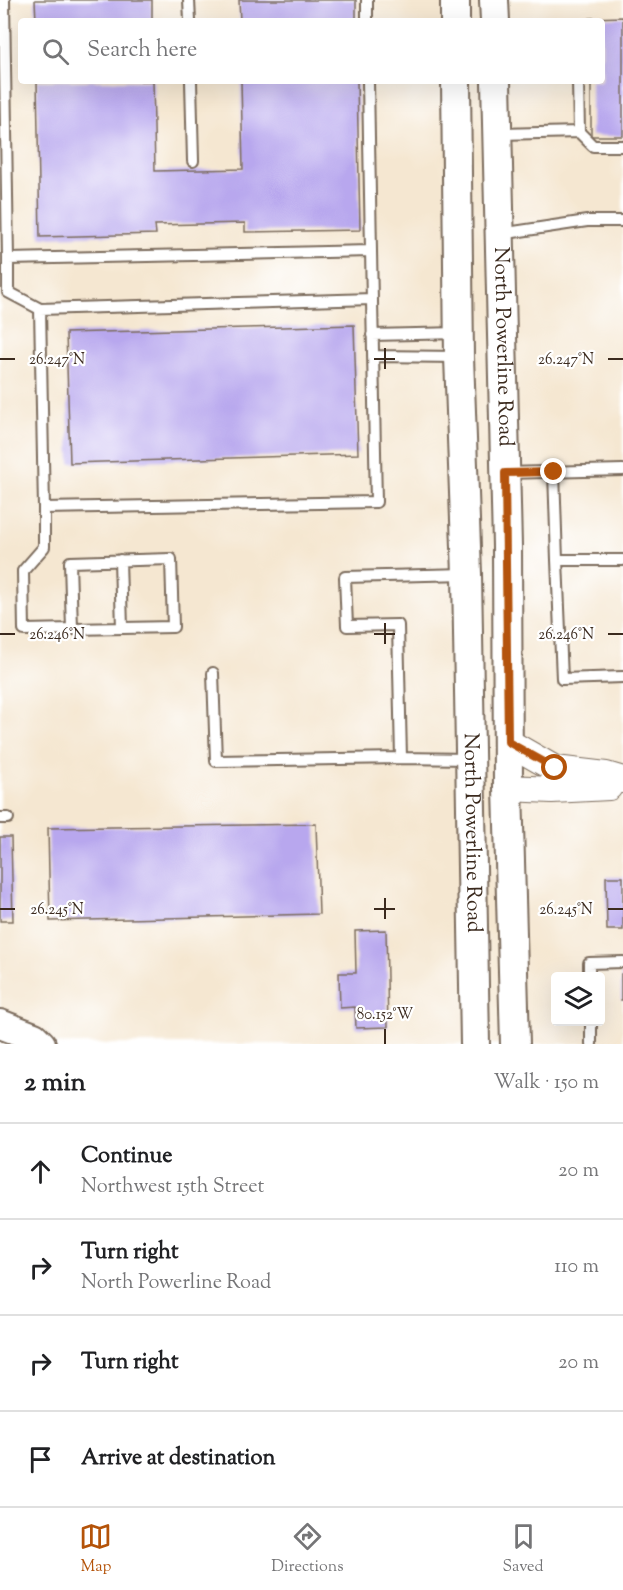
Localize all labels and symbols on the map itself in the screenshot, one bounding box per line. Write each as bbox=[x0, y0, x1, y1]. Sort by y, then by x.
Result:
street label: North Powerline Road bbox=[485, 247, 520, 447]
text: 26.247°N bbox=[29, 350, 85, 371]
text: 26.247°N bbox=[538, 350, 594, 371]
route end bbox=[540, 458, 566, 484]
text: 26.246°N bbox=[29, 625, 85, 646]
text: 26.246°N bbox=[538, 625, 594, 646]
street label: North Powerline Road bbox=[455, 733, 488, 933]
route start bbox=[541, 754, 567, 780]
text: 26.245°N bbox=[30, 900, 84, 921]
text: 26.245°N bbox=[539, 900, 593, 921]
text: 80.152°W bbox=[357, 1005, 413, 1026]

